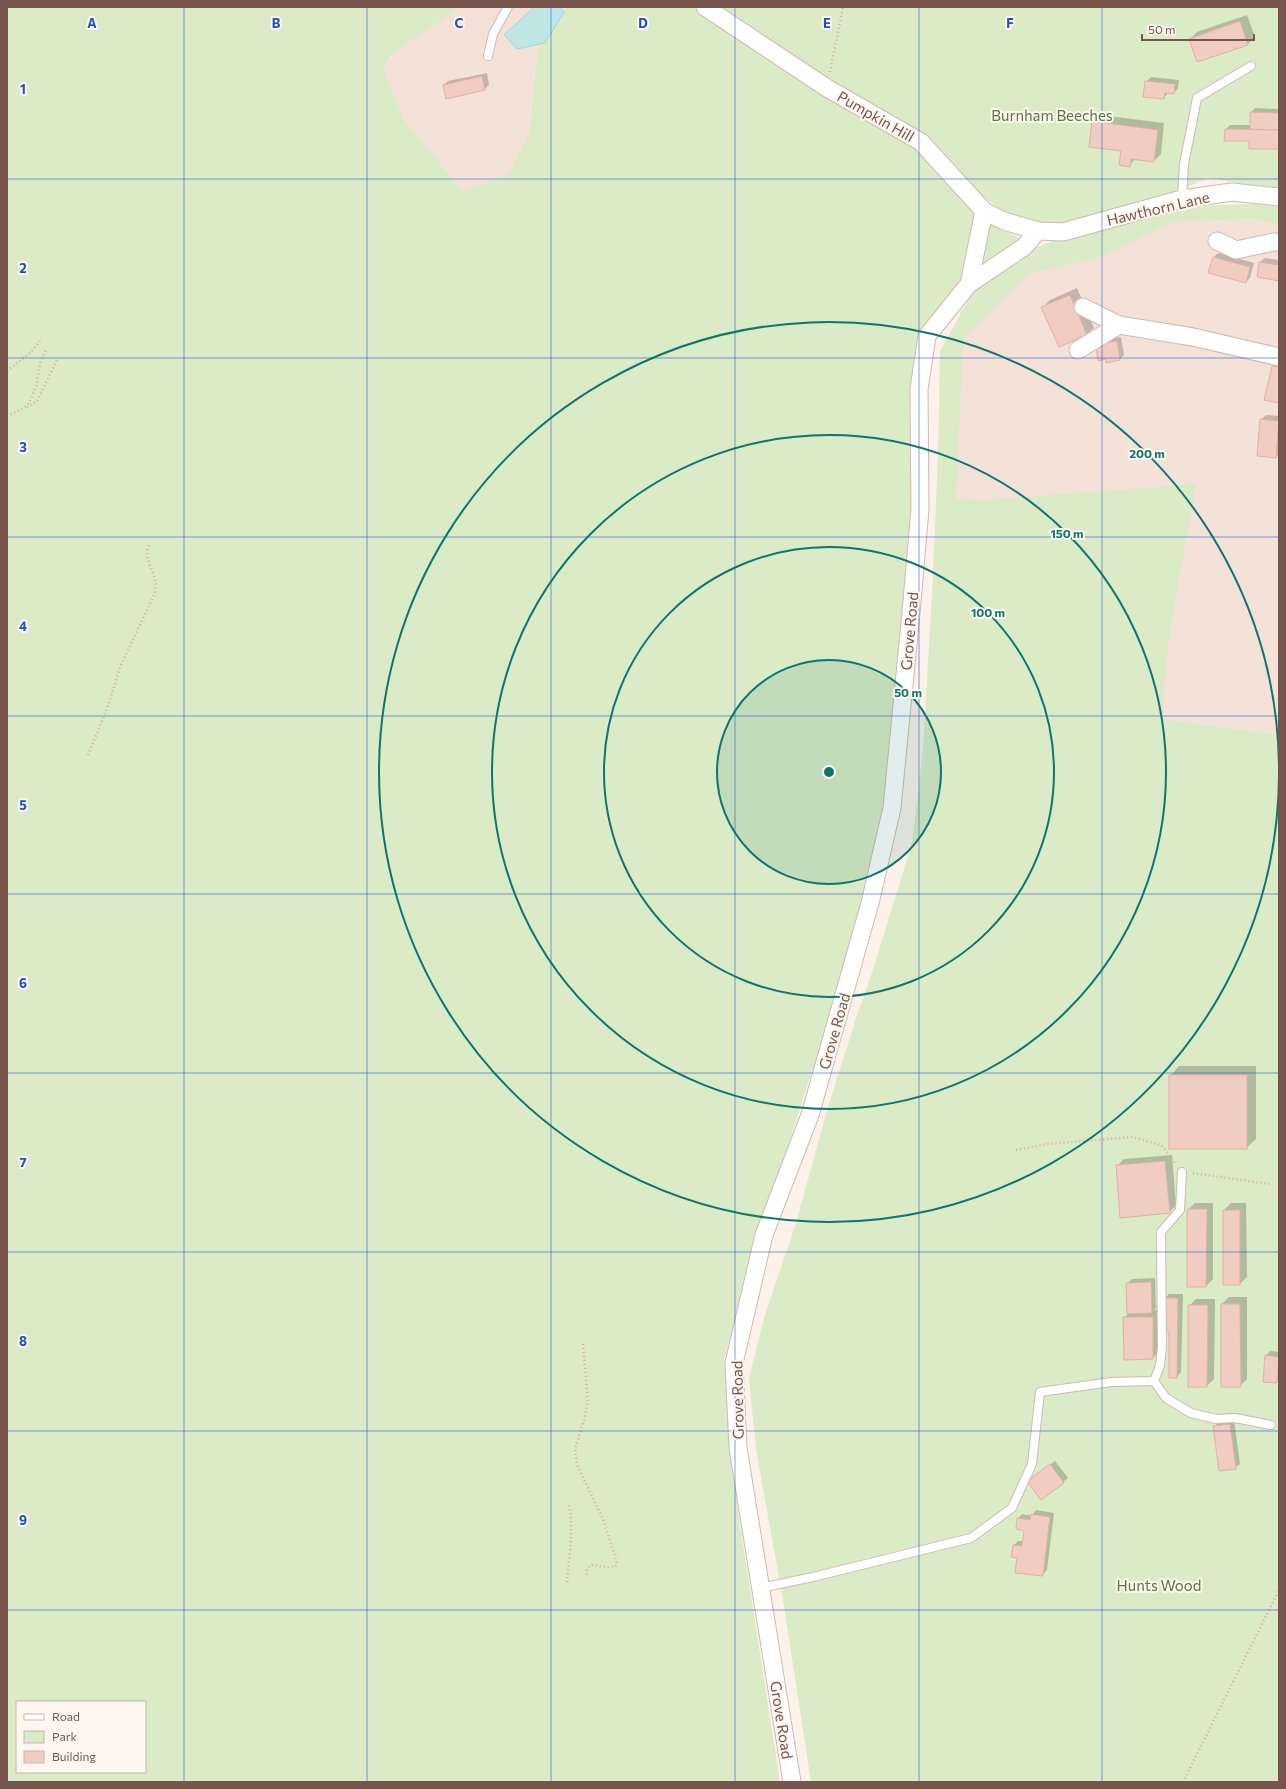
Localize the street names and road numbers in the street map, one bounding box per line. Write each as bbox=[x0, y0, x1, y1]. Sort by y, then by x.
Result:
street label: Pumpkin Hill bbox=[834, 87, 918, 145]
street label: Hawthorn Lane bbox=[1105, 187, 1211, 229]
street label: Grove Road bbox=[897, 591, 921, 671]
street label: Grove Road bbox=[815, 991, 853, 1071]
street label: Grove Road bbox=[727, 1361, 747, 1439]
street label: Grove Road bbox=[767, 1680, 797, 1760]

